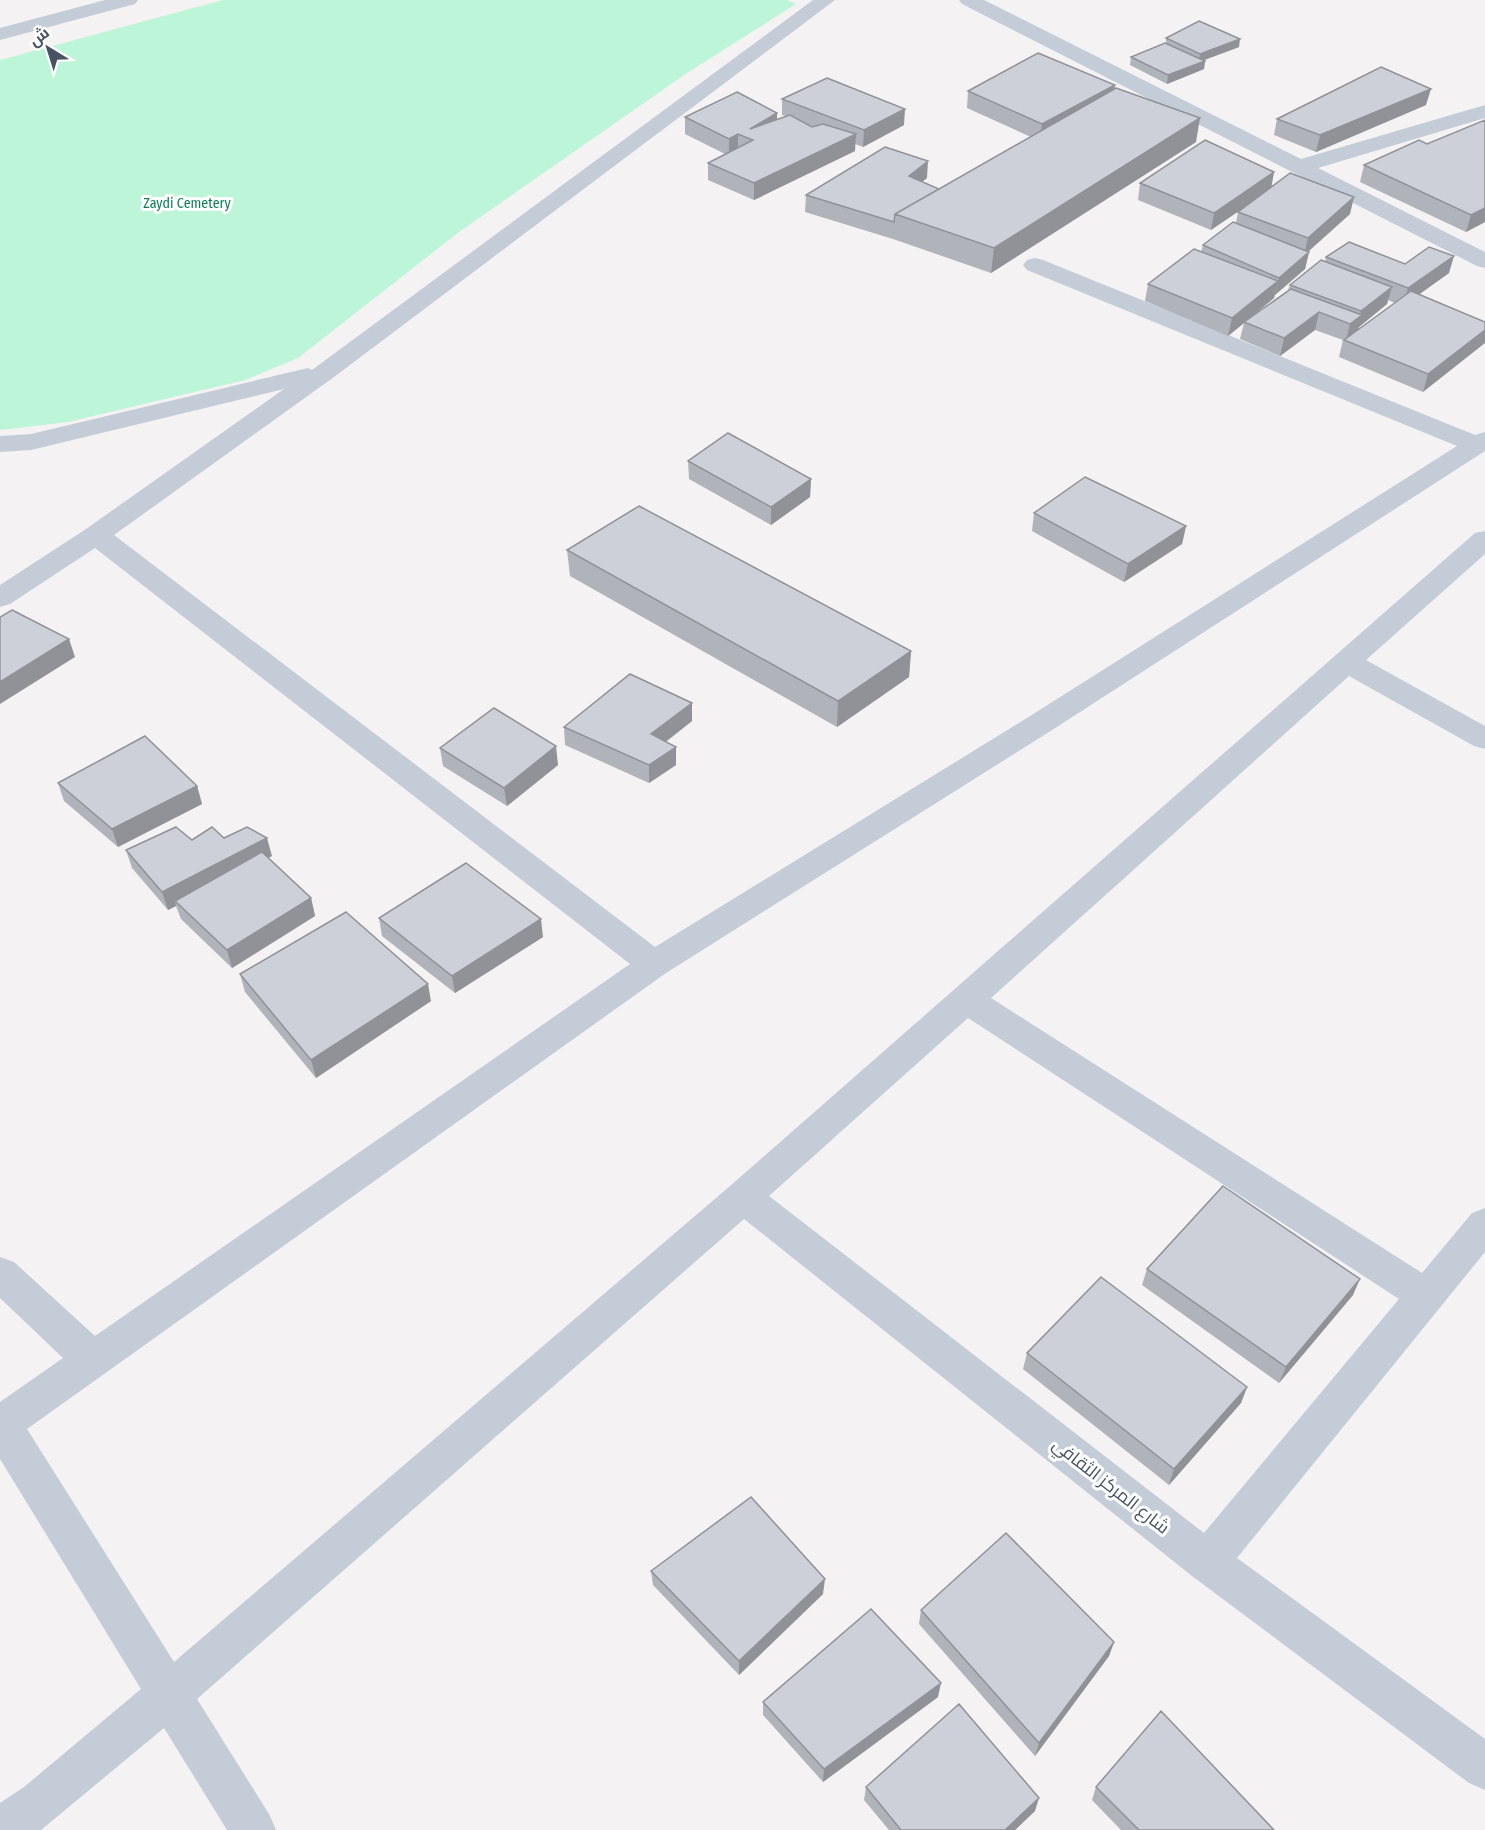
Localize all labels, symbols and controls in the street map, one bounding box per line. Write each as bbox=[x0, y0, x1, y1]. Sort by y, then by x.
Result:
north arrow bbox=[18, 18, 78, 78]
text: ش bbox=[25, 23, 53, 50]
park label: Zaydi Cemetery bbox=[143, 195, 231, 212]
street label: شارع المركز الثقافي bbox=[1046, 1433, 1174, 1541]

